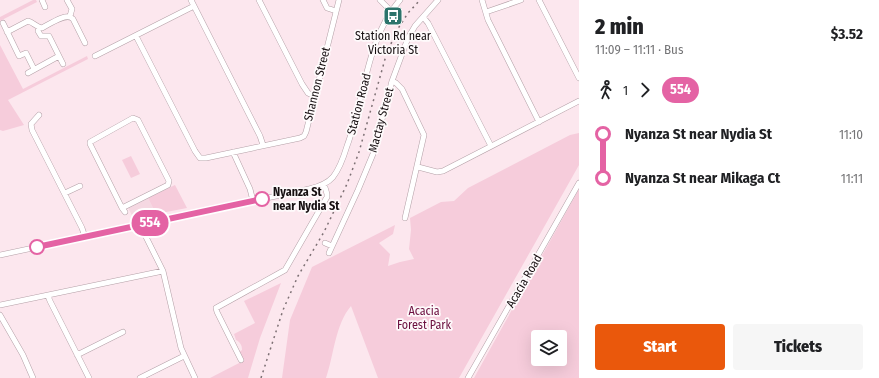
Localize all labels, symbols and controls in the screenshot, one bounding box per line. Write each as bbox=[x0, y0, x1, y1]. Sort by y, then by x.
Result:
bus stop icon: Station Rd near Victoria St bbox=[382, 5, 404, 27]
text: 2 min bbox=[595, 13, 644, 40]
text: $3.52 bbox=[831, 25, 863, 43]
place label: Station Rd near Victoria St bbox=[355, 29, 432, 57]
text: 11:09 – 11:11 · Bus bbox=[595, 42, 683, 57]
street label: Shannon Street bbox=[301, 45, 333, 122]
street label: Station Road bbox=[344, 72, 374, 136]
icon: walk bbox=[595, 79, 617, 101]
icon: forward bbox=[634, 79, 656, 101]
text: 554 bbox=[670, 81, 691, 98]
text: 1 bbox=[623, 83, 628, 98]
street label: Mactay Street bbox=[366, 86, 396, 154]
text: Nyanza St near Nydia St bbox=[625, 125, 772, 143]
text: 11:10 bbox=[839, 127, 863, 142]
text: Nyanza St near Mikaga Ct bbox=[625, 169, 780, 187]
text: 11:11 bbox=[841, 171, 863, 186]
place label: Nyanza St near Nydia St bbox=[273, 185, 340, 213]
marker: Nyanza St near Nydia St bbox=[254, 191, 270, 207]
line badge: 554 bbox=[127, 210, 173, 236]
text: 554 bbox=[140, 214, 160, 231]
unlabelled marker bbox=[29, 239, 45, 255]
street label: Acacia Road bbox=[503, 252, 545, 310]
park label: Acacia Forest Park bbox=[397, 304, 451, 332]
button: Start bbox=[595, 324, 725, 370]
button: Tickets bbox=[733, 324, 863, 370]
map controls bbox=[531, 330, 567, 366]
button: layers bbox=[531, 330, 567, 366]

